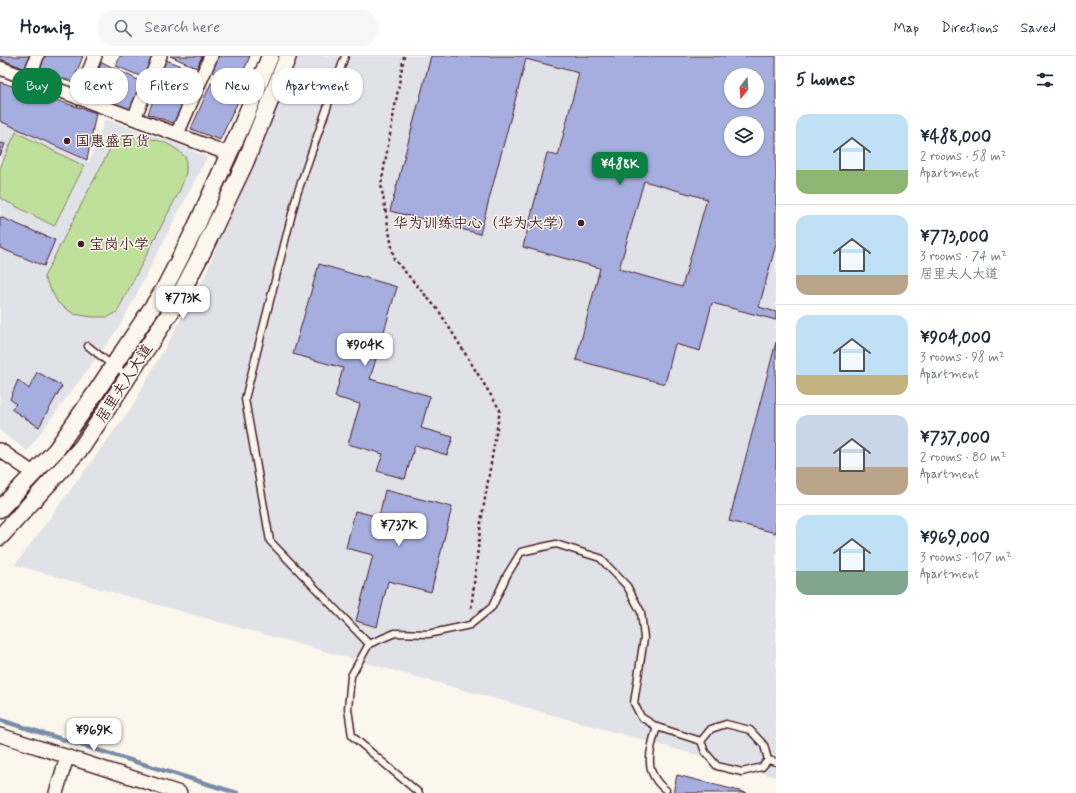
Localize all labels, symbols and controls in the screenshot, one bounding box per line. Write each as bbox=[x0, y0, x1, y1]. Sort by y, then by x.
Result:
search box bbox=[98, 10, 378, 46]
text: Homiq bbox=[20, 15, 74, 40]
icon: search bbox=[112, 17, 134, 39]
text: Search here bbox=[144, 18, 220, 38]
text: Map bbox=[893, 19, 919, 37]
text: Directions bbox=[941, 19, 999, 37]
text: Saved bbox=[1021, 19, 1056, 37]
chip: Buy bbox=[12, 68, 62, 104]
chip: Rent bbox=[70, 68, 128, 104]
chip: Filters bbox=[136, 68, 203, 104]
chip: New bbox=[211, 68, 264, 104]
chip: Apartment bbox=[272, 68, 363, 104]
north arrow bbox=[724, 68, 764, 108]
map controls bbox=[724, 68, 764, 156]
text: 5 homes bbox=[796, 69, 855, 91]
icon: filters bbox=[1034, 69, 1056, 91]
button: layers bbox=[724, 116, 764, 156]
text: ¥488,000 bbox=[920, 126, 991, 148]
icon: home bbox=[828, 130, 876, 178]
place label: 国惠盛百货 bbox=[75, 132, 150, 152]
marker: 国惠盛百货 bbox=[62, 136, 72, 146]
text: 2 rooms · 58 m² bbox=[920, 148, 1007, 165]
pin: ¥488K bbox=[592, 152, 648, 186]
text: ¥488K bbox=[601, 156, 639, 173]
text: Apartment bbox=[920, 165, 979, 182]
place label: 华为训练中心（华为大学） bbox=[393, 214, 573, 234]
marker: 华为训练中心（华为大学） bbox=[576, 218, 586, 228]
text: ¥773,000 bbox=[920, 226, 989, 248]
icon: home bbox=[828, 231, 876, 279]
place label: 宝岗小学 bbox=[89, 235, 149, 255]
marker: 宝岗小学 bbox=[76, 239, 86, 249]
text: 3 rooms · 74 m² bbox=[920, 248, 1007, 265]
text: 居里夫人大道 bbox=[920, 266, 998, 283]
pin: ¥773K bbox=[155, 286, 211, 320]
text: ¥773K bbox=[165, 290, 201, 307]
text: ¥904,000 bbox=[920, 327, 991, 349]
icon: home bbox=[828, 331, 876, 379]
pin: ¥904K bbox=[337, 333, 393, 367]
text: ¥904K bbox=[346, 337, 384, 354]
street label: 居里夫人大道 bbox=[92, 340, 158, 427]
text: 3 rooms · 98 m² bbox=[920, 349, 1005, 366]
text: Apartment bbox=[920, 366, 979, 383]
text: ¥737,000 bbox=[920, 427, 990, 449]
icon: home bbox=[828, 431, 876, 479]
text: 2 rooms · 80 m² bbox=[920, 449, 1006, 466]
text: Apartment bbox=[920, 466, 979, 483]
pin: ¥737K bbox=[371, 513, 427, 547]
text: ¥737K bbox=[380, 517, 418, 534]
text: ¥969,000 bbox=[920, 527, 990, 549]
icon: home bbox=[828, 531, 876, 579]
text: 3 rooms · 107 m² bbox=[920, 549, 1012, 566]
text: Apartment bbox=[920, 566, 979, 583]
pin: ¥969K bbox=[66, 718, 122, 752]
text: ¥969K bbox=[75, 722, 113, 739]

